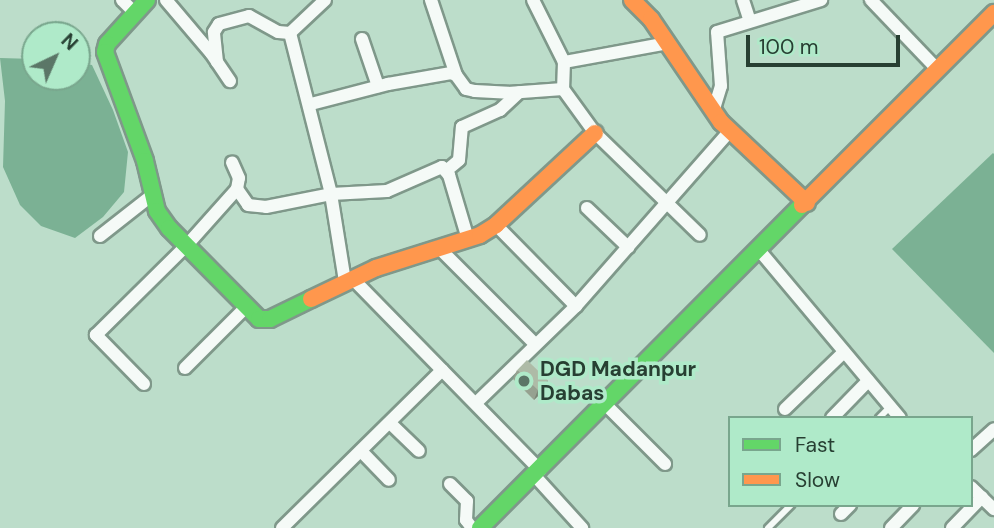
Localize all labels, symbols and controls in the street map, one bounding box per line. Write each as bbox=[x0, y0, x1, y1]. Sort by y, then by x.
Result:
north arrow bbox=[21, 21, 91, 91]
scale bar bbox=[749, 21, 903, 65]
text: N bbox=[56, 28, 83, 56]
text: 100 m bbox=[759, 33, 819, 61]
place label: DGD Madanpur Dabas bbox=[540, 356, 696, 406]
marker: DGD Madanpur Dabas bbox=[514, 371, 534, 391]
legend bbox=[728, 416, 973, 507]
text: Fast bbox=[795, 431, 835, 459]
text: Slow bbox=[795, 466, 840, 494]

